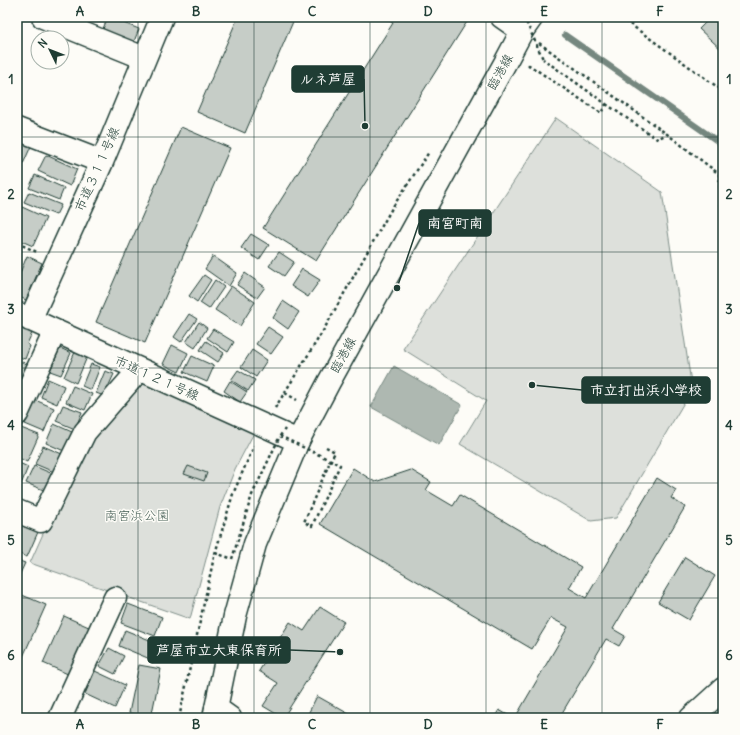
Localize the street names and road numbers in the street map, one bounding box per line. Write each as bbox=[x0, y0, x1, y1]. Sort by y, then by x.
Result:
street label: 臨港線 bbox=[483, 50, 517, 93]
street label: 市道３１１号線 bbox=[71, 123, 124, 214]
street label: 臨港線 bbox=[326, 333, 360, 376]
street label: 市道１２１号線 bbox=[112, 352, 203, 405]

